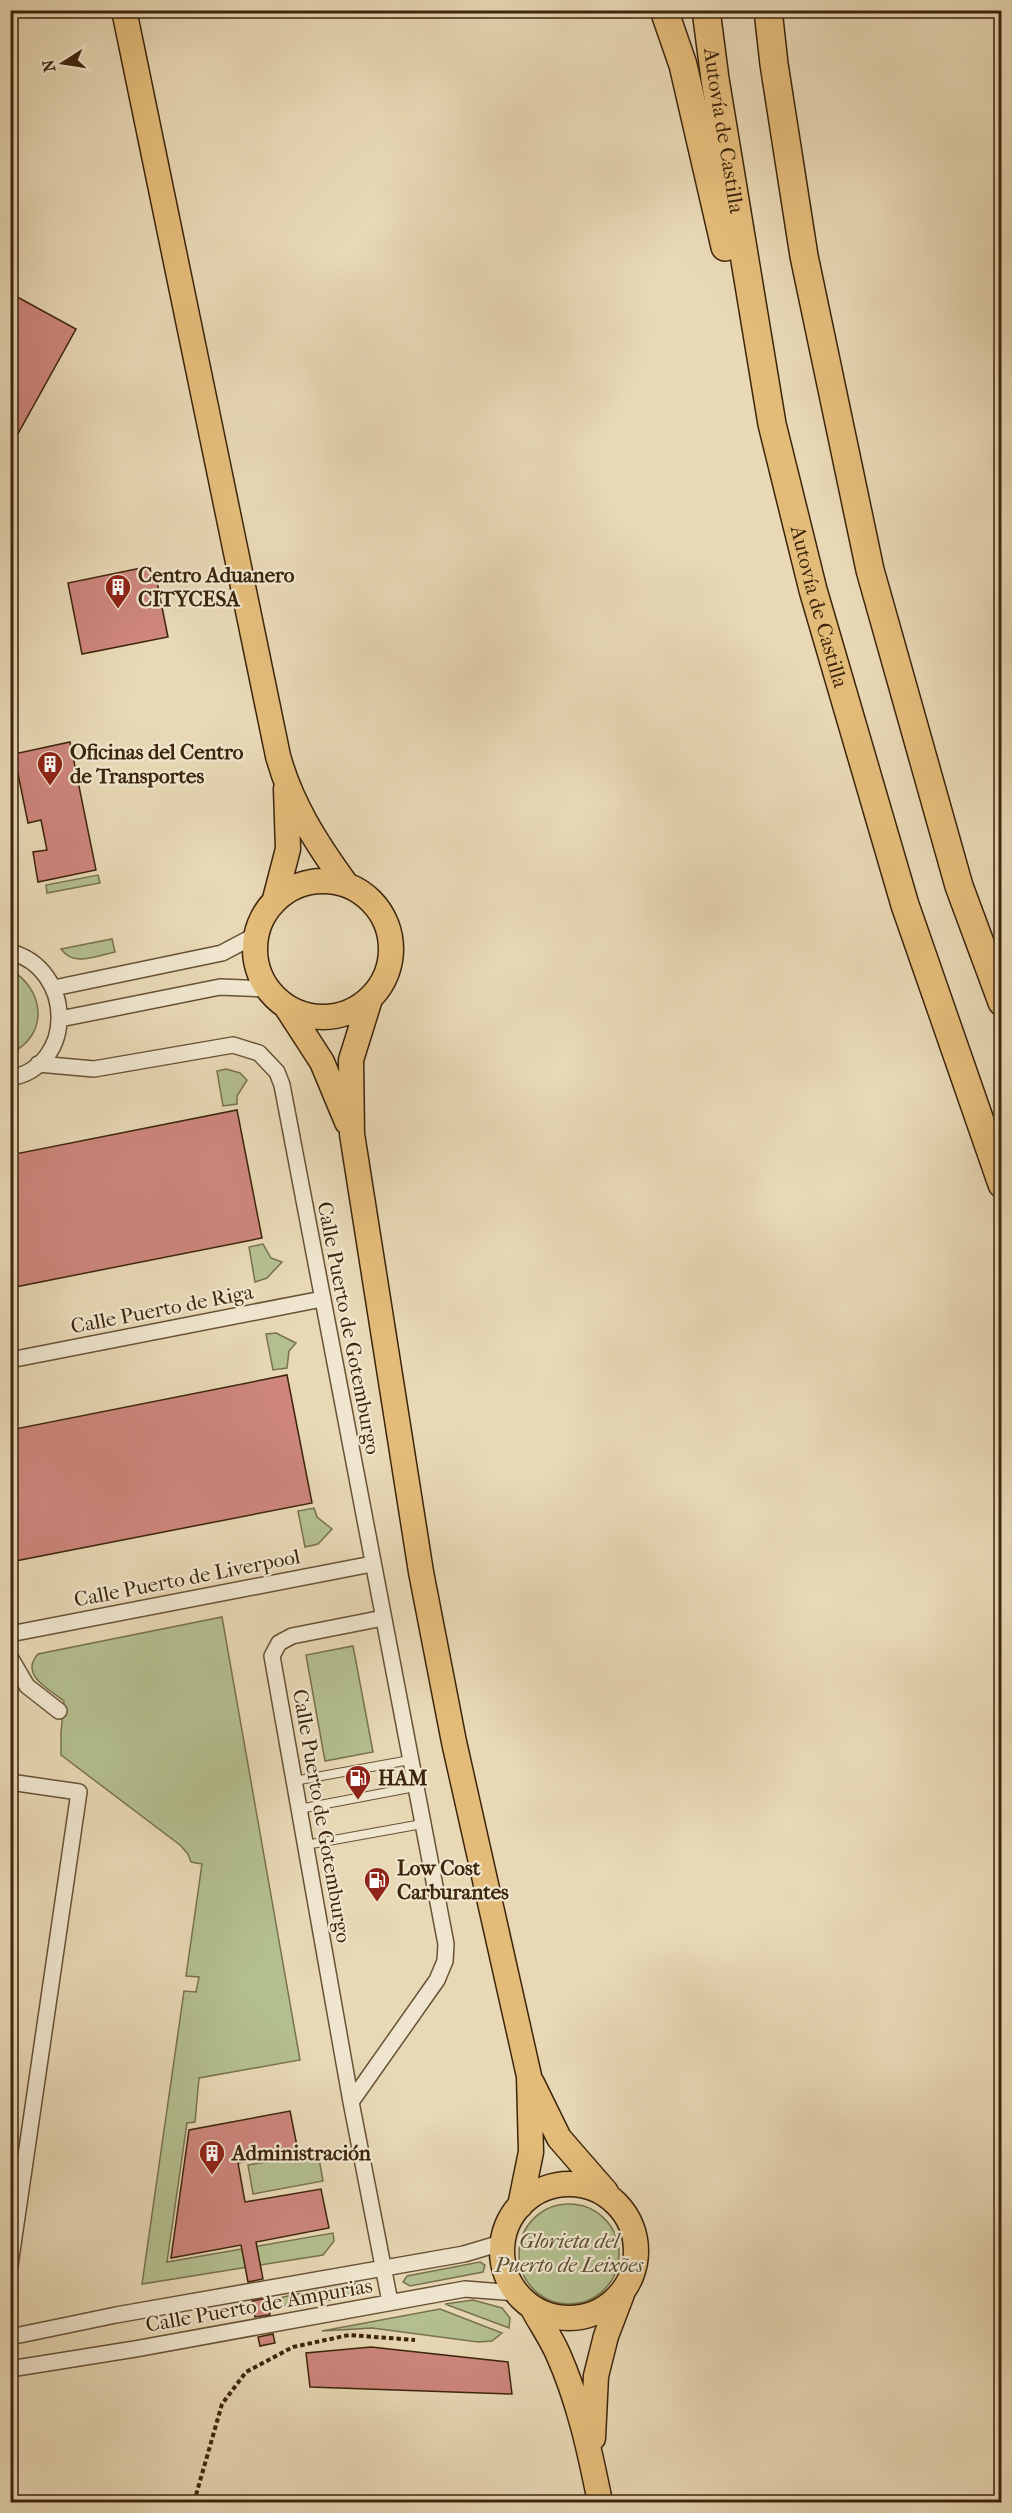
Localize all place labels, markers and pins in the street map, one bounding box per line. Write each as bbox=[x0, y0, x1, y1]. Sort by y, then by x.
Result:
place label: Centro Aduanero CITYCESA bbox=[138, 563, 295, 611]
building icon: Centro Aduanero CITYCESA bbox=[103, 572, 133, 610]
place label: Oficinas del Centro de Transportes bbox=[70, 740, 244, 788]
building icon: Oficinas del Centro de Transportes bbox=[35, 749, 65, 787]
fuel station icon: HAM bbox=[343, 1763, 373, 1801]
place label: HAM bbox=[378, 1766, 427, 1790]
place label: Low Cost Carburantes bbox=[397, 1856, 509, 1904]
fuel station icon: Low Cost Carburantes bbox=[362, 1865, 392, 1903]
building icon: Administración bbox=[197, 2138, 227, 2176]
place label: Administración bbox=[230, 2141, 372, 2165]

